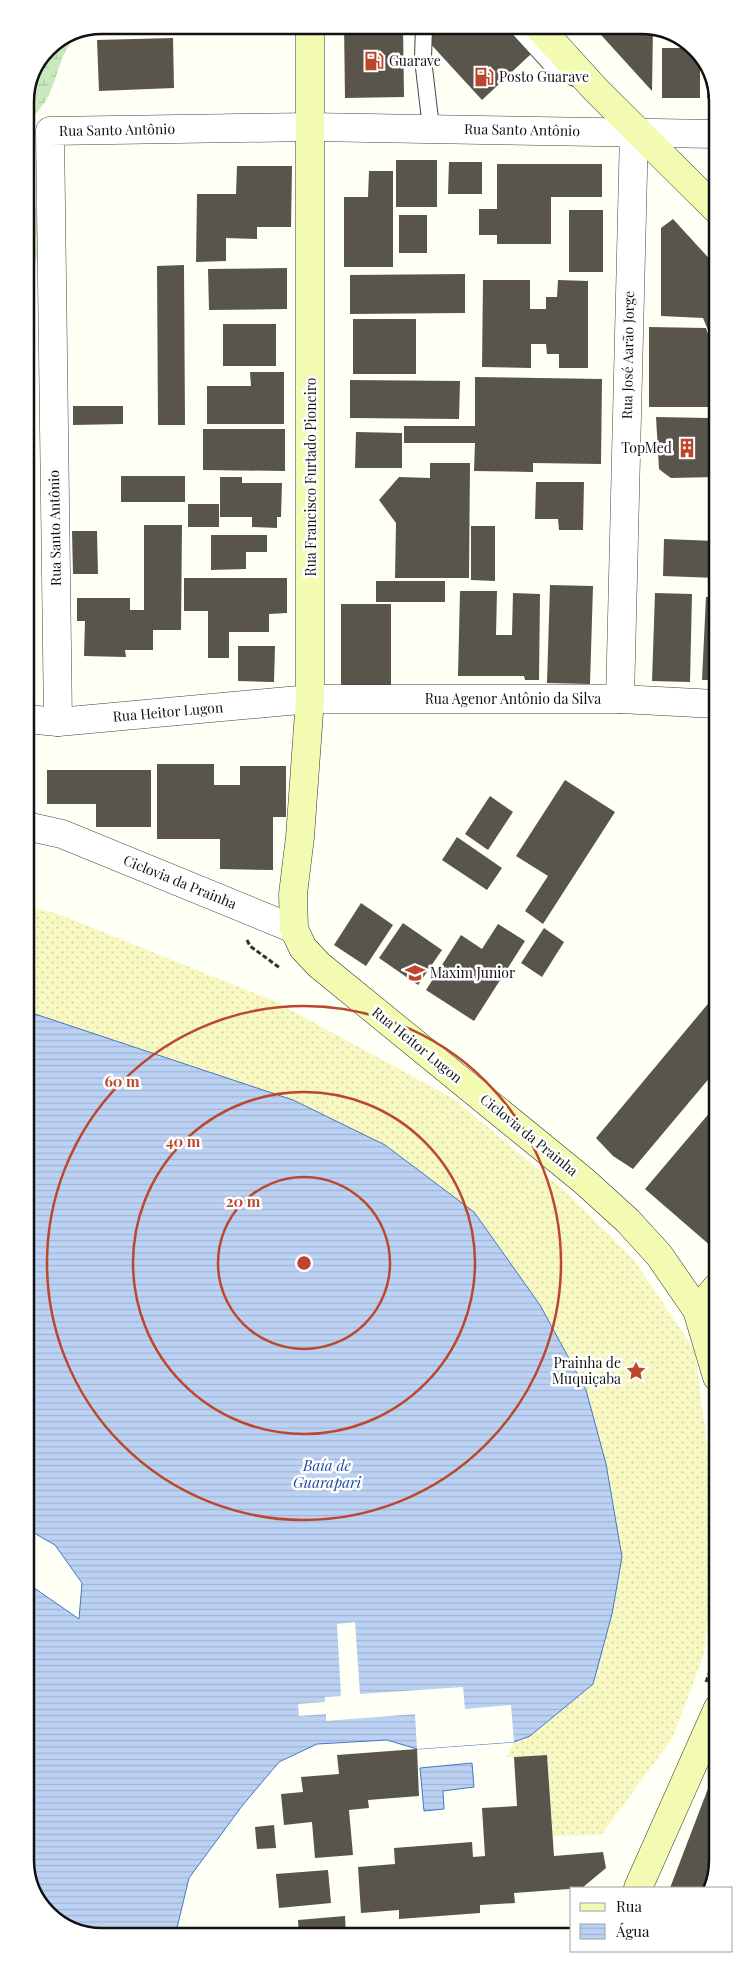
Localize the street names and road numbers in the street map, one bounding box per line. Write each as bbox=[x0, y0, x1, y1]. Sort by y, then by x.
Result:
street label: Rua Santo Antônio bbox=[59, 119, 175, 140]
street label: Rua Santo Antônio bbox=[464, 119, 580, 140]
street label: Rua José Aarão Jorge bbox=[617, 291, 638, 419]
street label: Rua Francisco Furtado Pioneiro bbox=[301, 377, 320, 576]
street label: Rua Santo Antônio bbox=[44, 470, 65, 586]
street label: Rua Agenor Antônio da Silva bbox=[425, 689, 601, 708]
street label: Rua Heitor Lugon bbox=[112, 697, 225, 726]
street label: Ciclovia da Prainha bbox=[121, 850, 240, 913]
street label: Rua Heitor Lugon bbox=[368, 1002, 467, 1087]
street label: Ciclovia da Prainha bbox=[476, 1089, 582, 1180]

